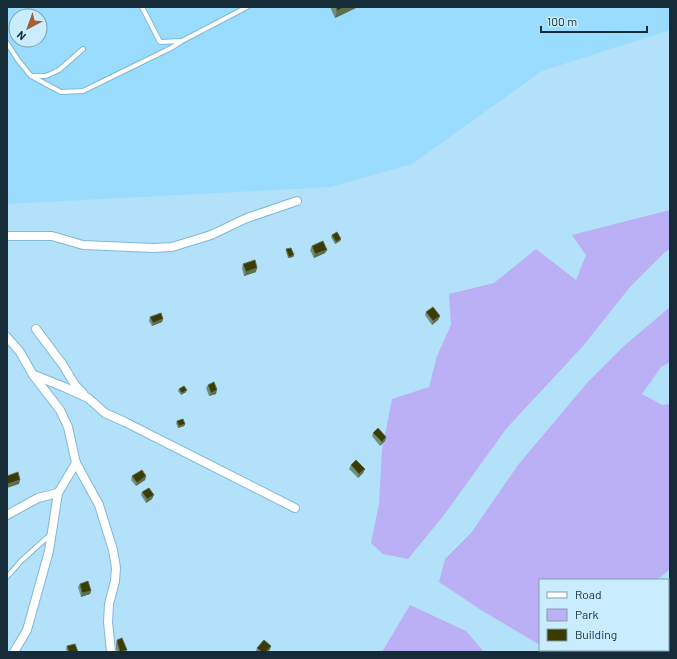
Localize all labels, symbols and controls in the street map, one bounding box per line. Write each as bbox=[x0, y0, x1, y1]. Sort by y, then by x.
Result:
north arrow bbox=[8, 8, 48, 48]
scale bar bbox=[541, 8, 647, 34]
text: 100 m bbox=[547, 14, 577, 28]
text: N bbox=[14, 29, 28, 43]
legend bbox=[539, 579, 669, 651]
text: Road bbox=[575, 587, 602, 601]
text: Park bbox=[575, 607, 599, 621]
text: Building bbox=[575, 627, 617, 641]

